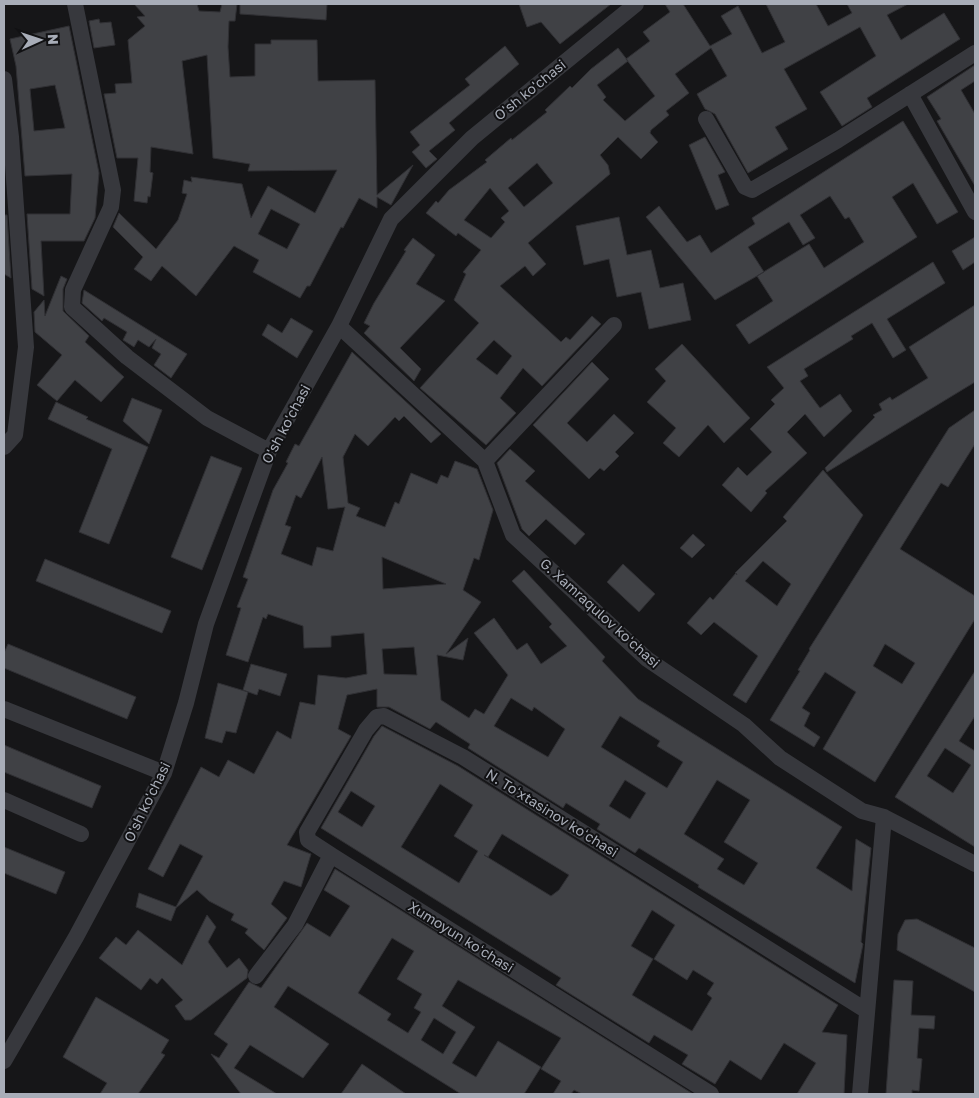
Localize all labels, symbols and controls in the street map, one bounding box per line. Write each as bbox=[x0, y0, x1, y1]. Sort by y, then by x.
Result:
north arrow bbox=[15, 15, 65, 65]
text: N bbox=[45, 34, 62, 45]
street label: O'sh ko'chasi bbox=[490, 56, 569, 124]
street label: O'sh ko'chasi bbox=[258, 381, 314, 466]
street label: G. Xamraqulov koʻchasi bbox=[537, 554, 664, 671]
street label: O'sh ko'chasi bbox=[120, 759, 173, 845]
street label: N. Toʻxtasinov koʻchasi bbox=[483, 765, 621, 860]
street label: Xumoyun koʻchasi bbox=[406, 897, 517, 976]

